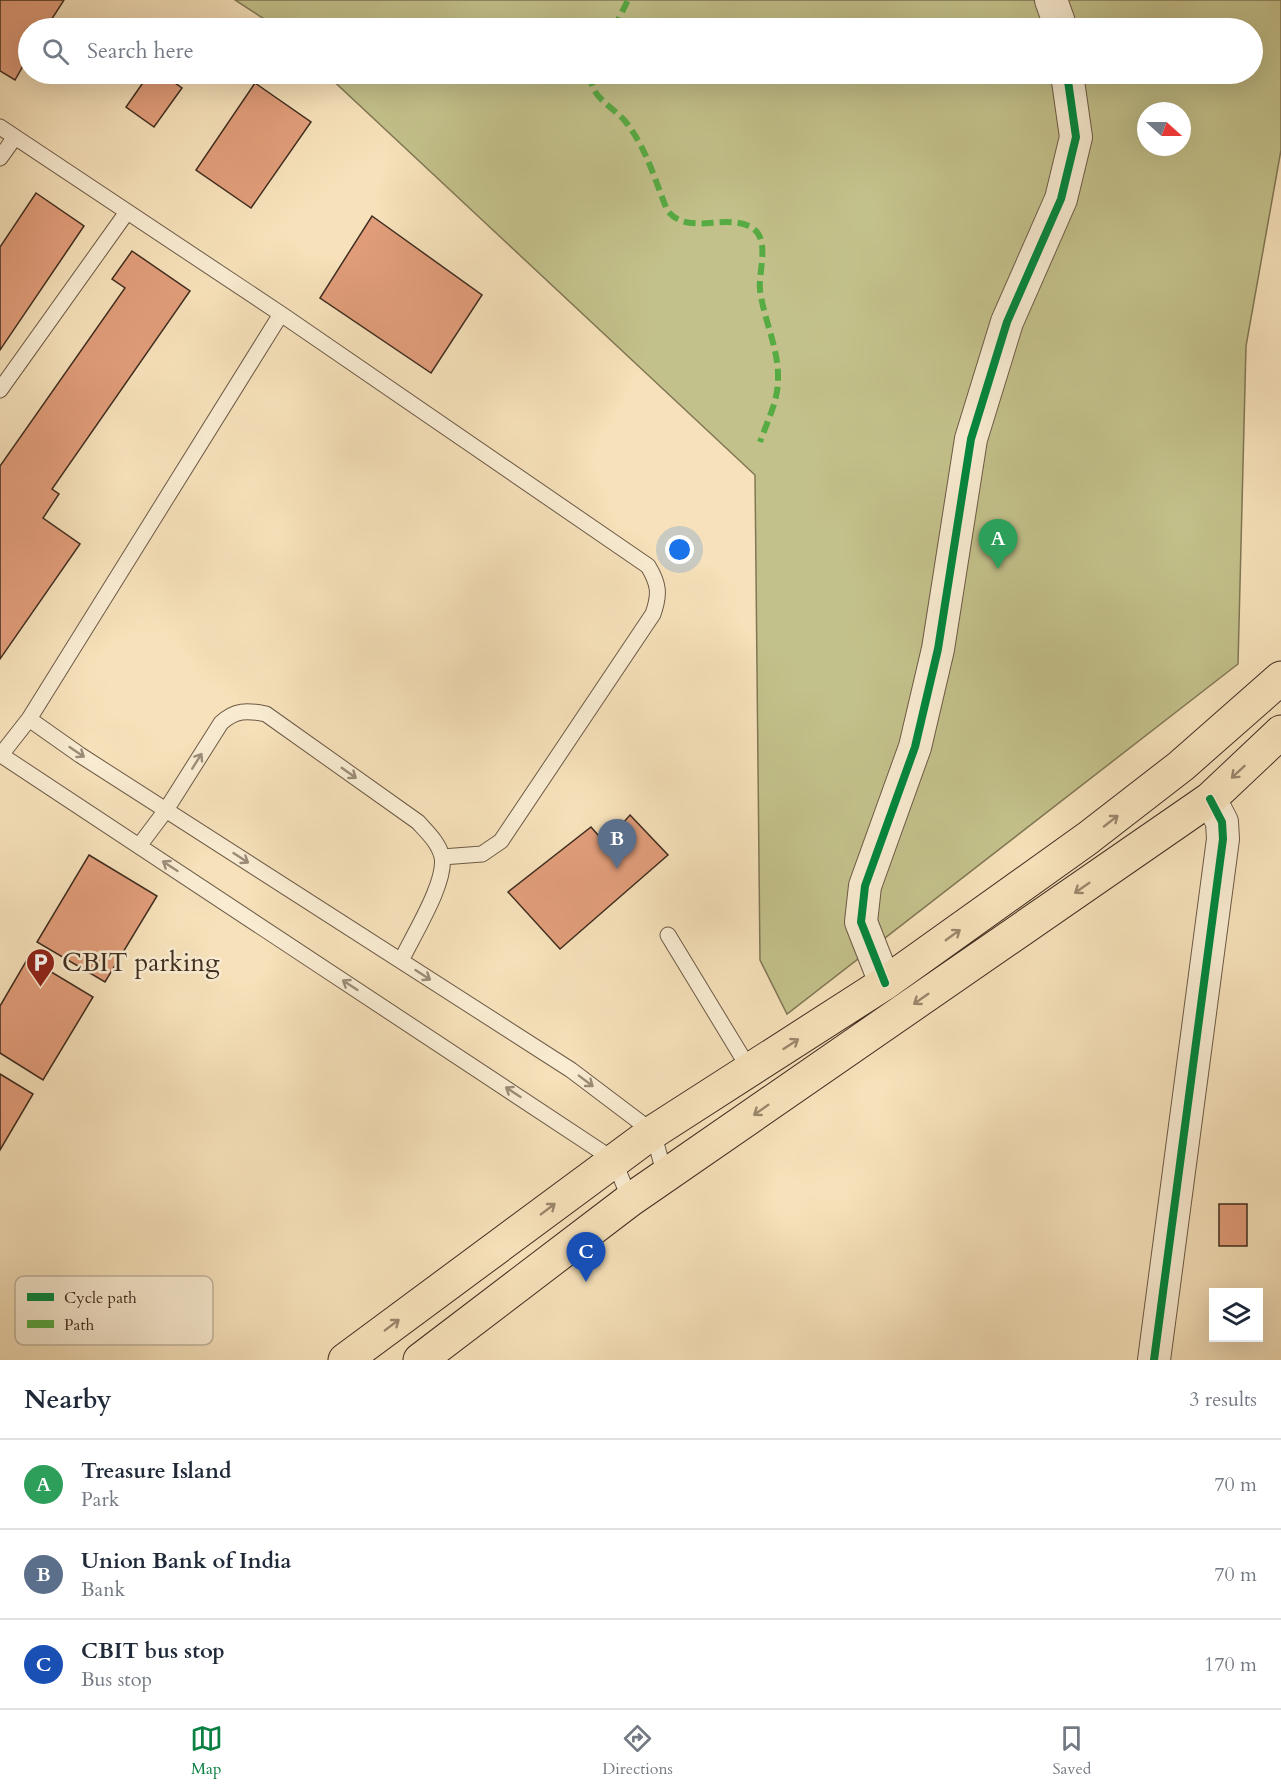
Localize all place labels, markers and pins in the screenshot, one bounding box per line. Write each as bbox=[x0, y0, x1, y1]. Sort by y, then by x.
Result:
pin: A bbox=[978, 520, 1018, 569]
pin: B bbox=[598, 820, 636, 869]
place label: CBIT parking bbox=[62, 945, 220, 980]
parking icon: CBIT parking bbox=[25, 946, 57, 988]
pin: C bbox=[566, 1232, 606, 1282]

